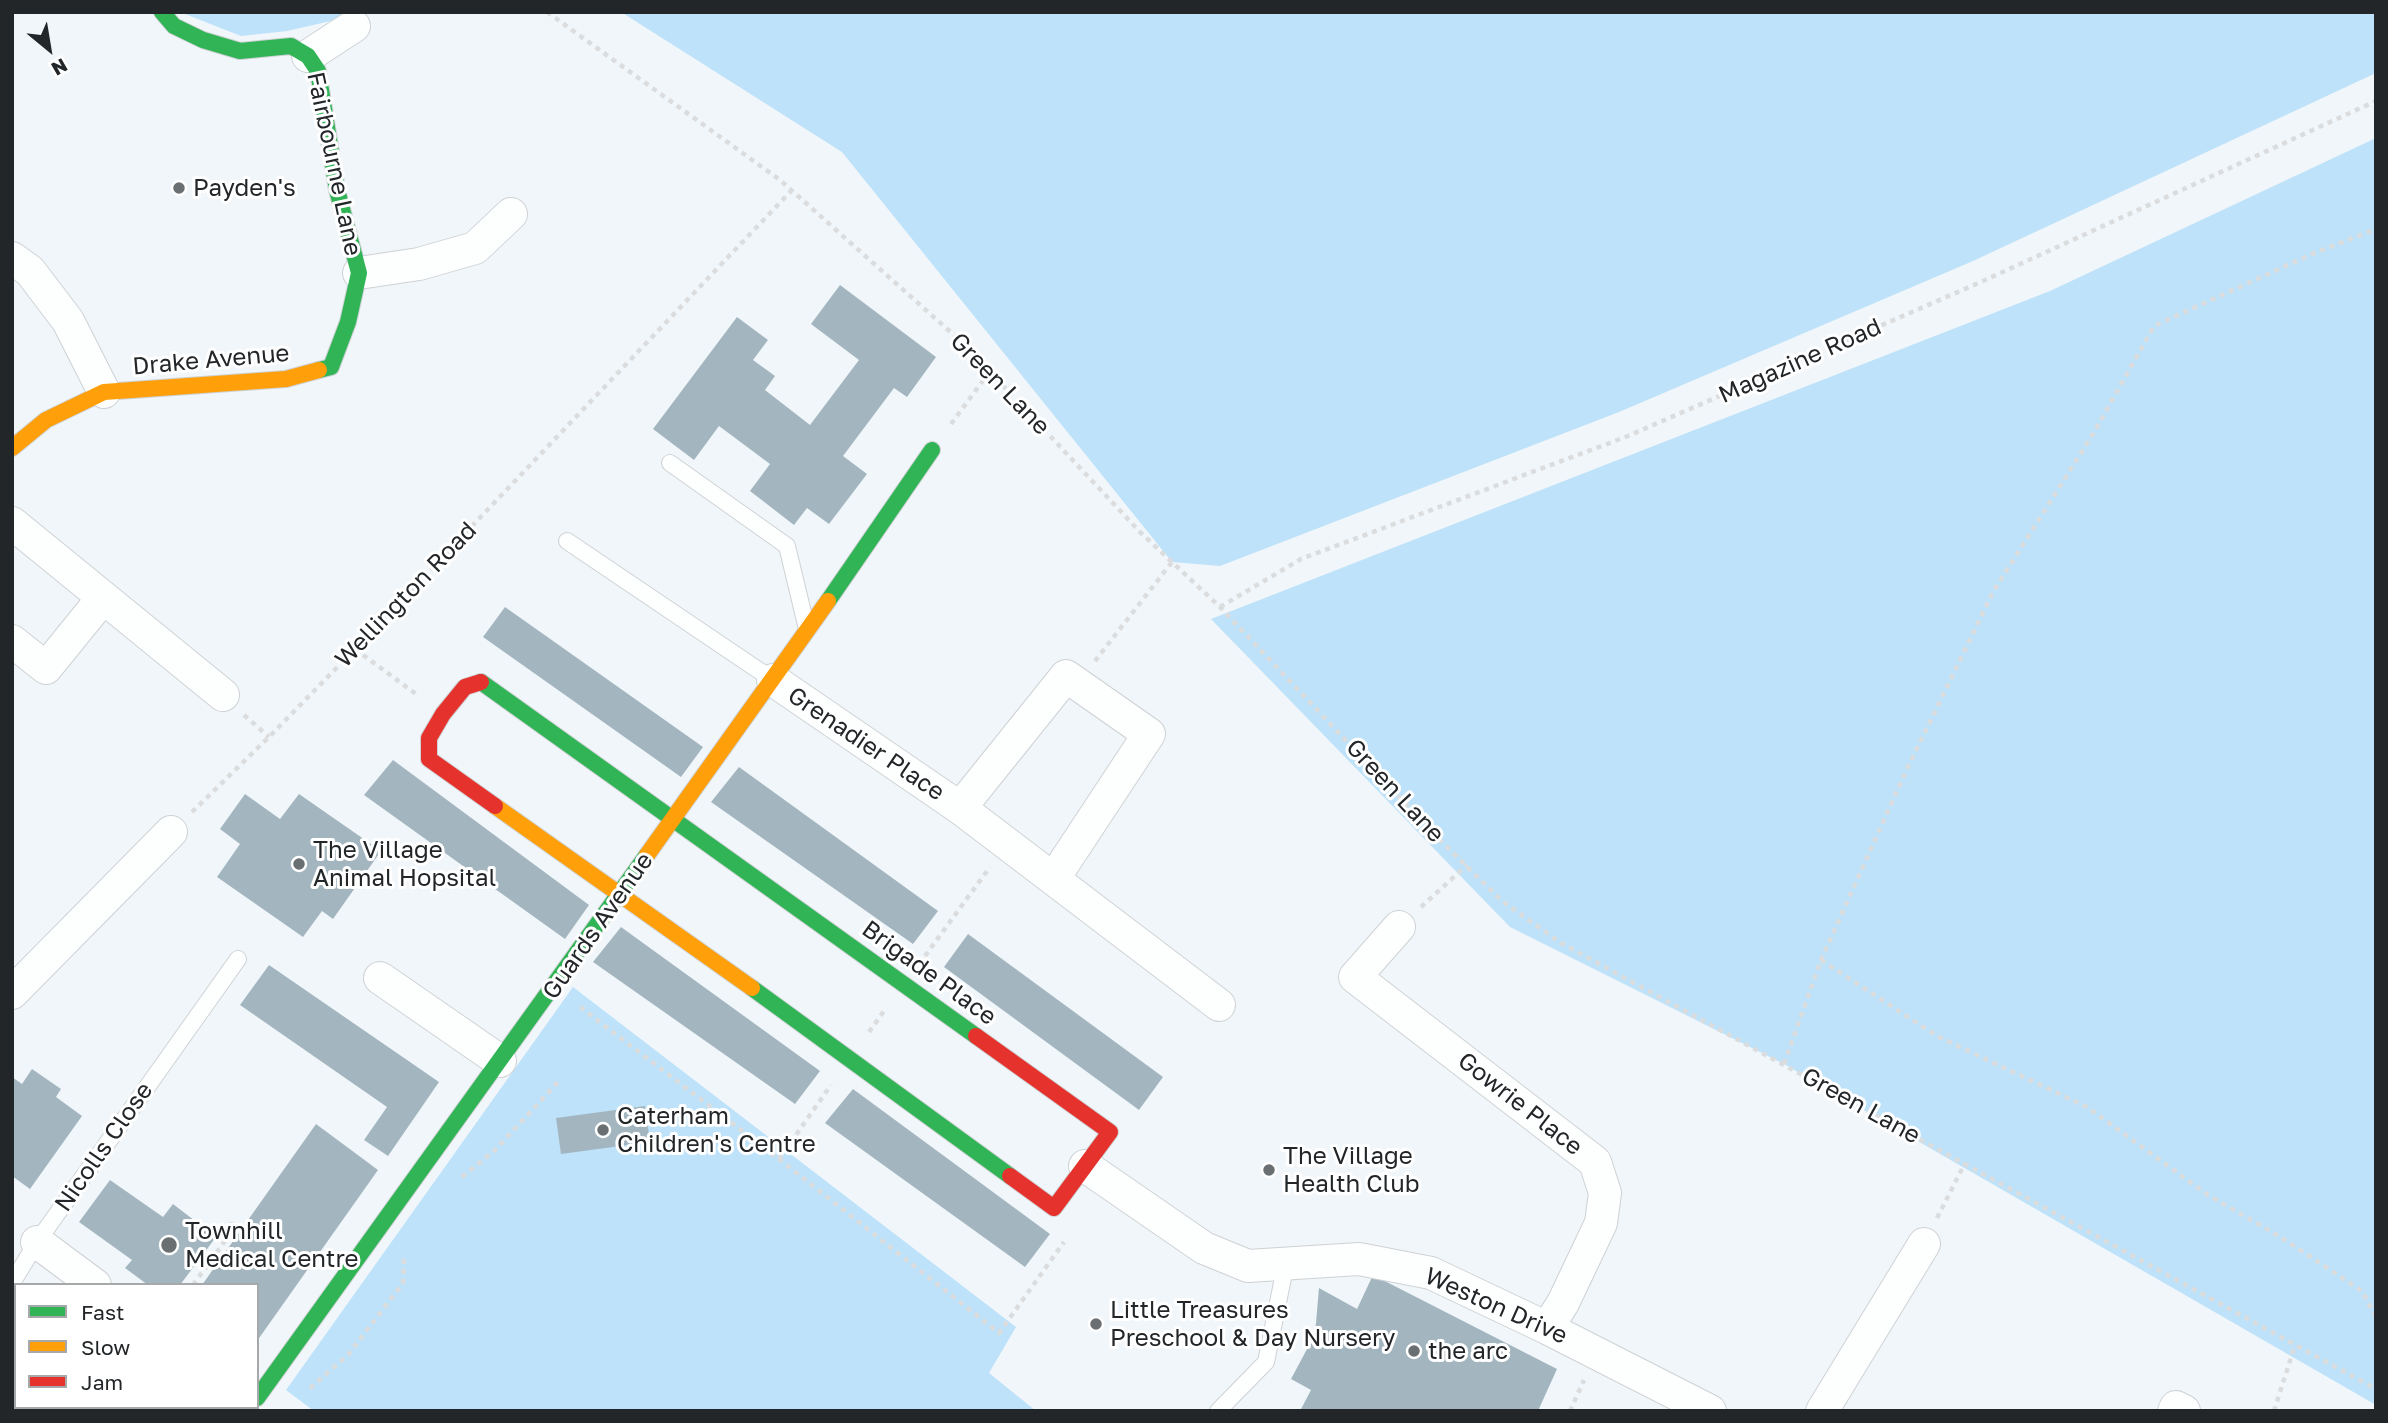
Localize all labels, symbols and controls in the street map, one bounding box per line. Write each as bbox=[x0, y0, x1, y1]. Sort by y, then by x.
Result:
north arrow bbox=[14, 14, 84, 84]
text: N bbox=[48, 54, 72, 81]
street label: Fairbourne Lane bbox=[300, 70, 368, 258]
place label: Payden's bbox=[193, 174, 296, 202]
marker: Payden's bbox=[171, 180, 187, 196]
street label: Magazine Road bbox=[1714, 312, 1886, 410]
street label: Green Lane bbox=[944, 327, 1056, 441]
street label: Drake Avenue bbox=[131, 339, 291, 381]
street label: Wellington Road bbox=[329, 516, 483, 674]
street label: Grenadier Place bbox=[782, 681, 950, 807]
street label: Green Lane bbox=[1340, 733, 1450, 849]
place label: The Village Animal Hopsital bbox=[313, 836, 496, 892]
street label: Guards Avenue bbox=[537, 847, 659, 1005]
marker: The Village Animal Hopsital bbox=[291, 856, 307, 872]
street label: Brigade Place bbox=[856, 915, 1002, 1031]
street label: Gowrie Place bbox=[1452, 1046, 1588, 1162]
street label: Green Lane bbox=[1797, 1062, 1925, 1150]
street label: Nicolls Close bbox=[49, 1077, 159, 1217]
place label: Caterham Children's Centre bbox=[617, 1102, 816, 1158]
marker: Caterham Children's Centre bbox=[595, 1122, 611, 1138]
place label: The Village Health Club bbox=[1283, 1142, 1420, 1198]
marker: The Village Health Club bbox=[1261, 1162, 1277, 1178]
place label: Townhill Medical Centre bbox=[185, 1217, 358, 1273]
marker: Townhill Medical Centre bbox=[159, 1235, 179, 1255]
street label: Weston Drive bbox=[1420, 1262, 1572, 1350]
legend bbox=[14, 1283, 259, 1409]
place label: Little Treasures Preschool & Day Nursery bbox=[1110, 1296, 1395, 1352]
text: Fast bbox=[81, 1299, 124, 1325]
marker: Little Treasures Preschool & Day Nursery bbox=[1088, 1316, 1104, 1332]
text: Slow bbox=[81, 1334, 130, 1360]
place label: the arc bbox=[1428, 1337, 1508, 1365]
marker: the arc bbox=[1406, 1343, 1422, 1359]
text: Jam bbox=[81, 1369, 123, 1395]

